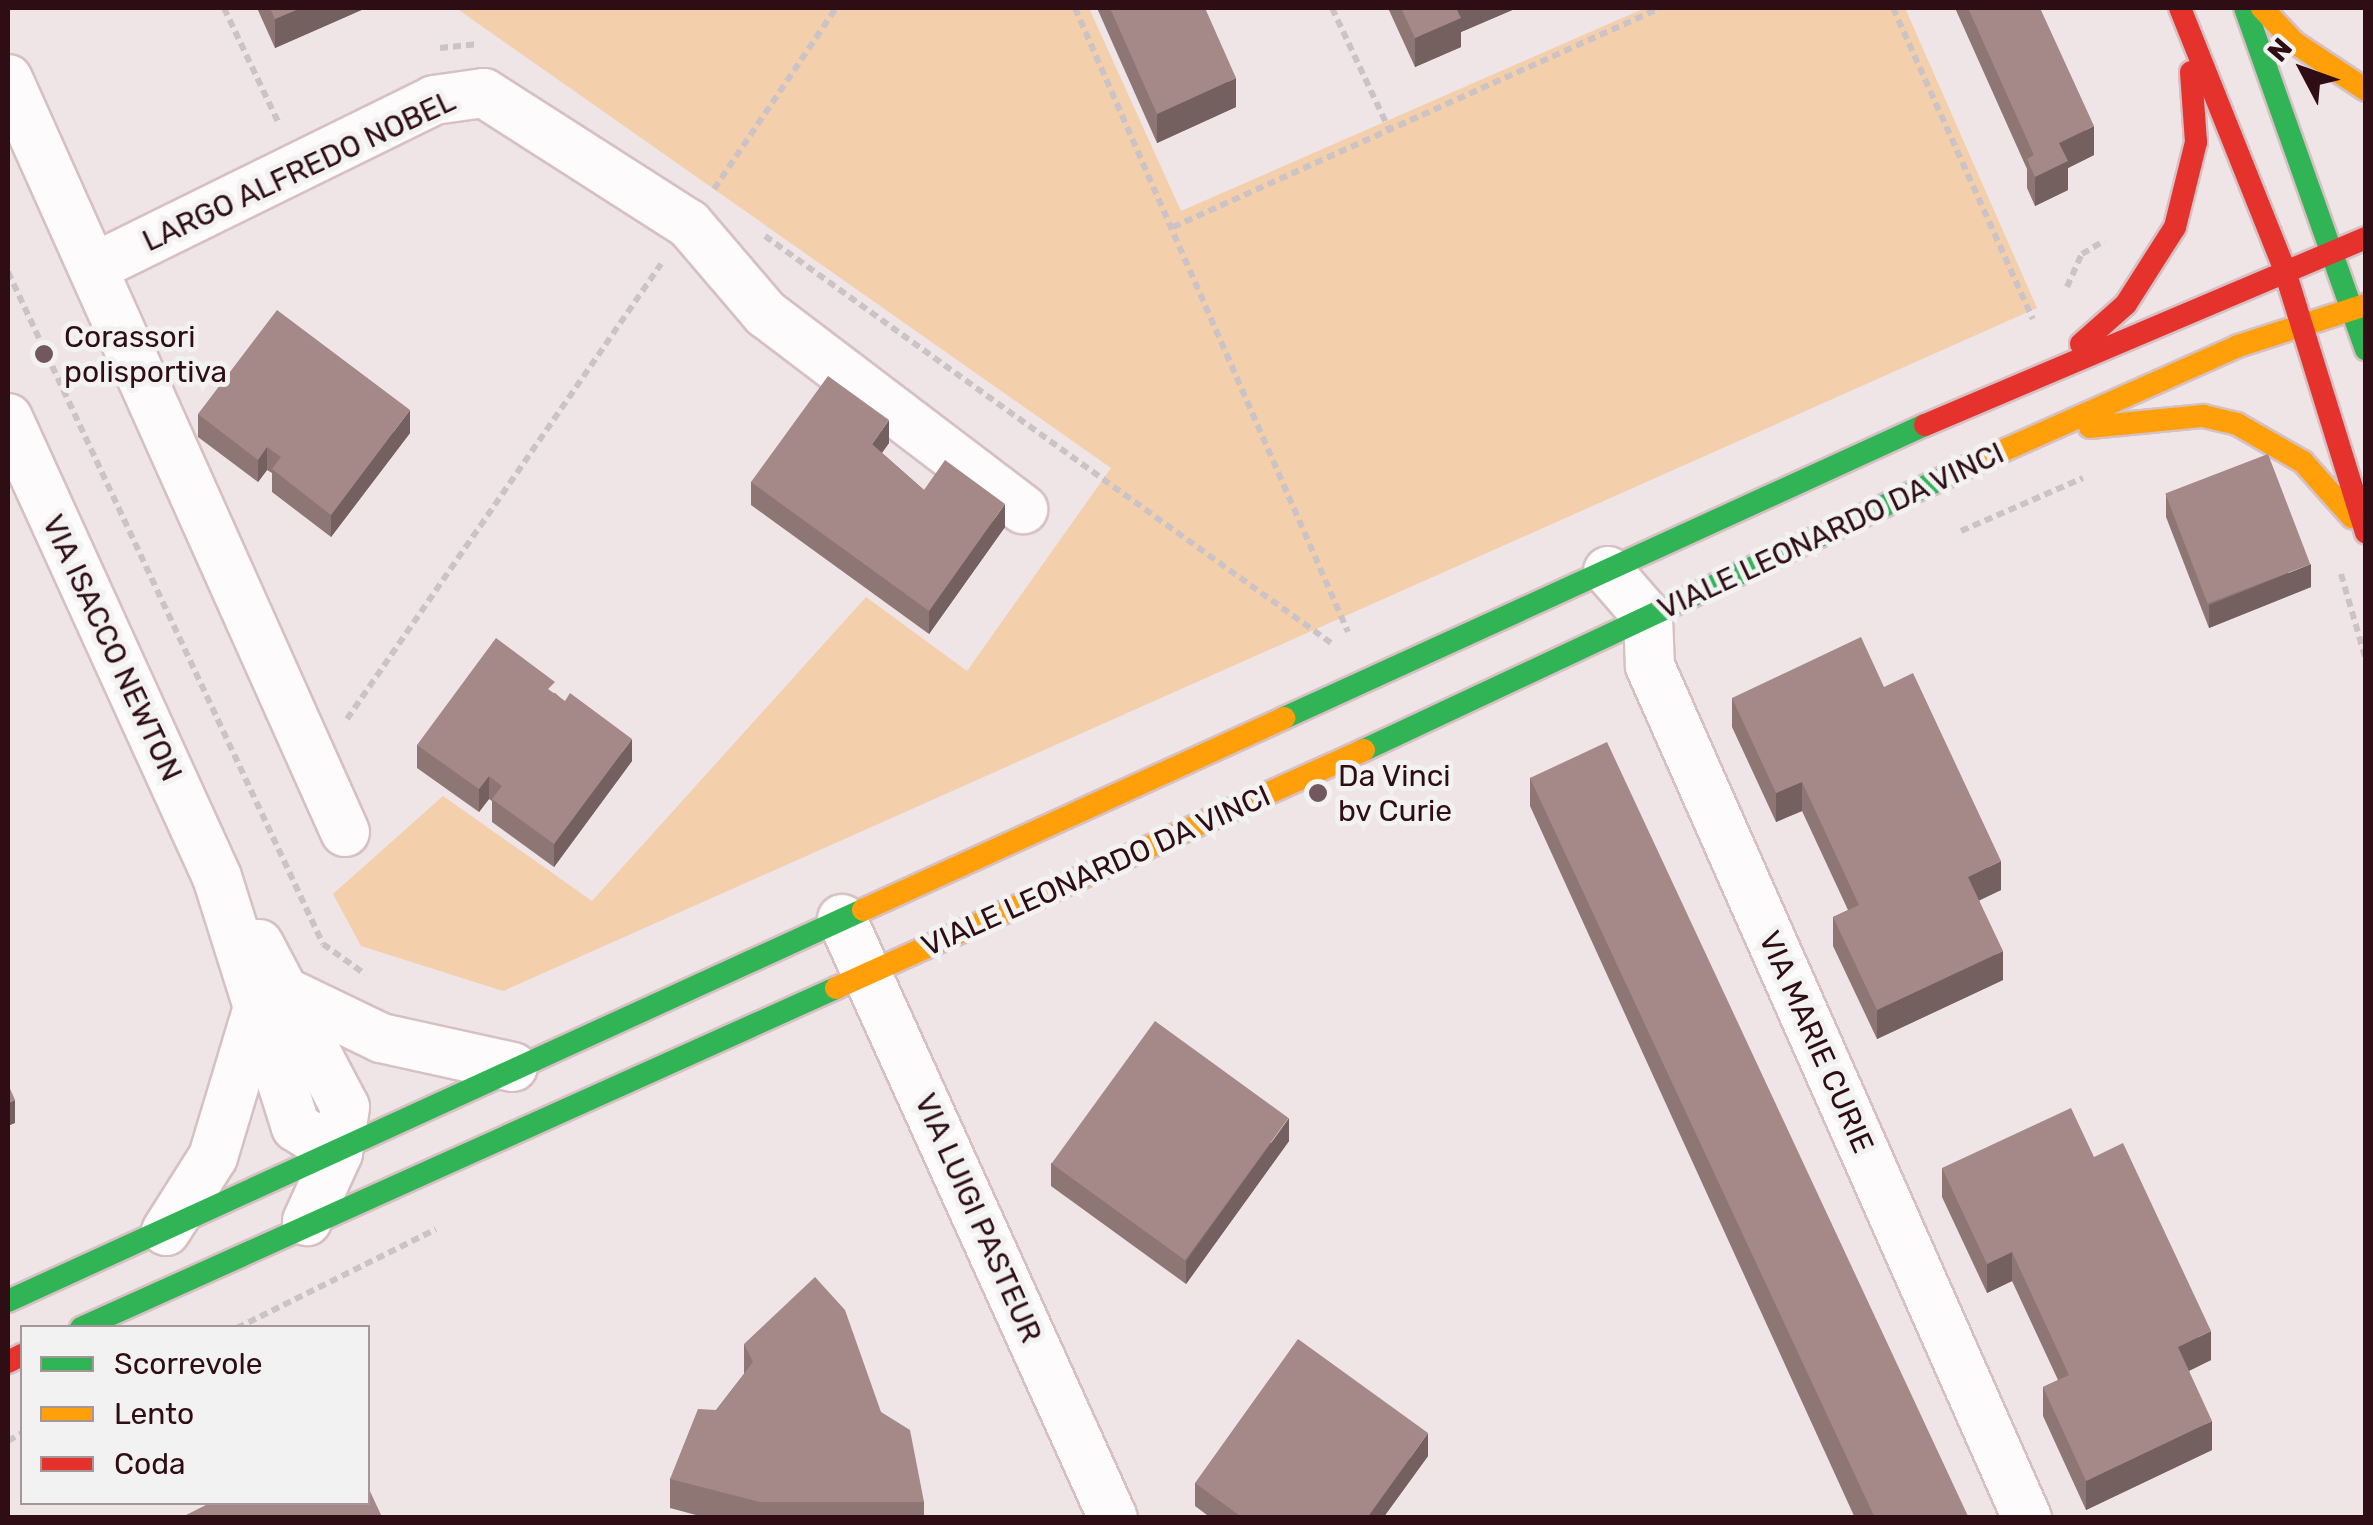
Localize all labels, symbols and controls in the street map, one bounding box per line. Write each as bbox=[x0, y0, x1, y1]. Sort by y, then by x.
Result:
north arrow bbox=[2253, 20, 2353, 120]
text: N bbox=[2261, 32, 2299, 68]
street label: LARGO ALFREDO NOBEL bbox=[137, 82, 461, 260]
place label: Corassori polisportiva bbox=[64, 319, 227, 390]
marker: Corassori polisportiva bbox=[33, 343, 55, 365]
street label: VIALE LEONARDO DA VINCI bbox=[1652, 435, 2010, 627]
street label: VIA ISACCO NEWTON bbox=[34, 509, 190, 787]
place label: Da Vinci bv Curie bbox=[1338, 758, 1453, 828]
street label: VIALE LEONARDO DA VINCI bbox=[916, 777, 1276, 965]
marker: Da Vinci bv Curie bbox=[1307, 782, 1329, 804]
street label: VIA MARIE CURIE bbox=[1751, 925, 1881, 1159]
street label: VIA LUIGI PASTEUR bbox=[907, 1088, 1049, 1348]
legend bbox=[20, 1325, 370, 1505]
text: Scorrevole bbox=[114, 1346, 263, 1382]
text: Lento bbox=[114, 1396, 194, 1432]
text: Coda bbox=[114, 1446, 186, 1482]

